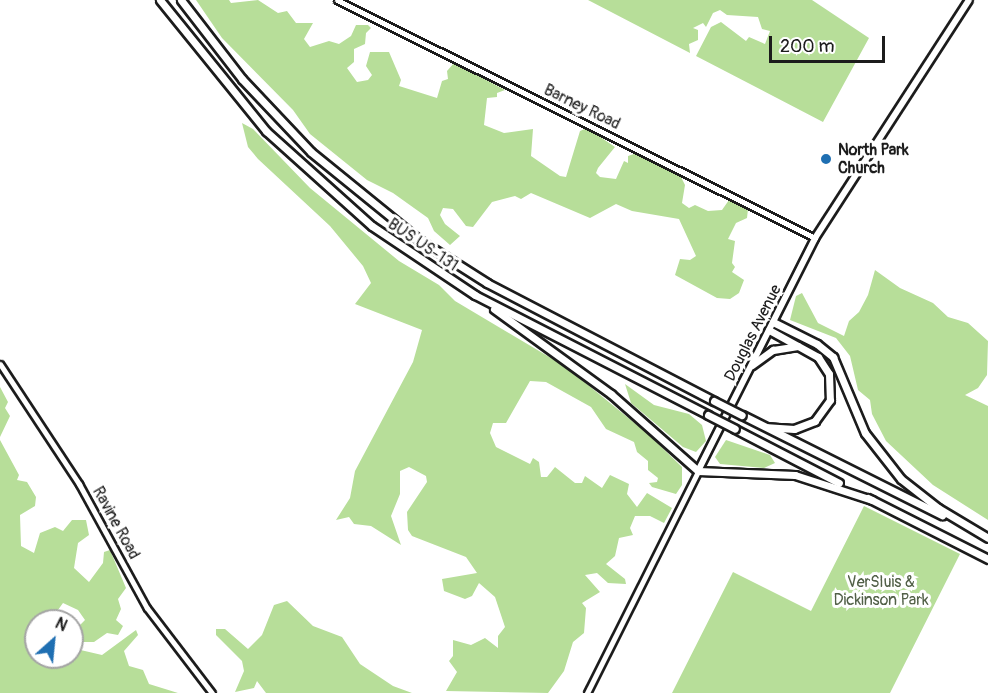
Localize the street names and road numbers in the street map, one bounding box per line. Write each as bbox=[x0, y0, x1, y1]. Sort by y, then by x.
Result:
street label: Barney Road bbox=[541, 80, 623, 134]
street label: BUS US-131 bbox=[384, 214, 462, 276]
street label: Douglas Avenue bbox=[720, 282, 786, 384]
street label: Ravine Road bbox=[88, 483, 144, 563]

